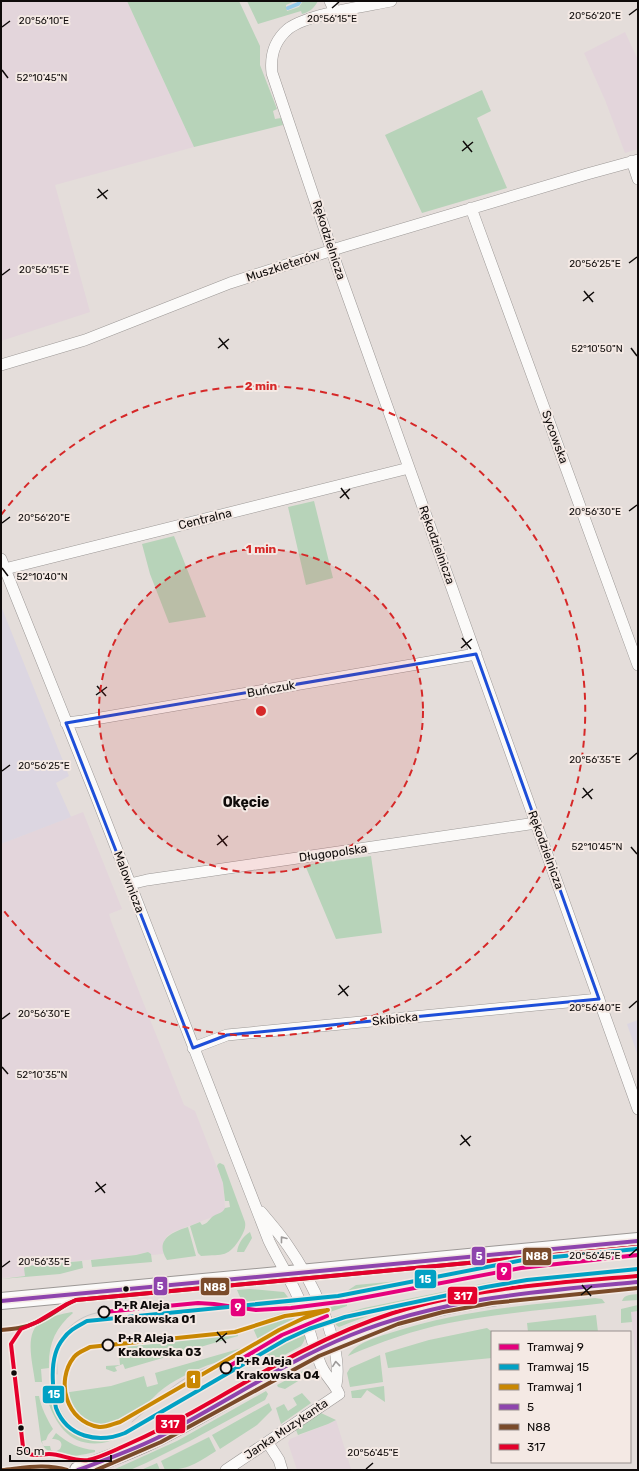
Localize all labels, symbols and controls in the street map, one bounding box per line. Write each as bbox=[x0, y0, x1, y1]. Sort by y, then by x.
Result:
text: 20°56'20"E bbox=[569, 10, 621, 22]
text: 20°56'15"E bbox=[307, 13, 357, 25]
text: 20°56'10"E bbox=[19, 15, 69, 27]
text: 52°10'45"N bbox=[17, 72, 67, 84]
street label: Rękodzielnicza bbox=[310, 199, 348, 281]
street label: Muszkieterów bbox=[244, 247, 322, 285]
text: 20°56'25"E bbox=[569, 258, 621, 270]
text: 20°56'15"E bbox=[19, 264, 69, 276]
text: 52°10'50"N bbox=[571, 343, 623, 355]
text: 2 min bbox=[245, 379, 278, 393]
street label: Sycowska bbox=[539, 409, 571, 465]
street label: Rękodzielnicza bbox=[416, 504, 458, 586]
street label: Centralna bbox=[177, 506, 233, 532]
text: 20°56'30"E bbox=[569, 506, 621, 518]
text: 20°56'20"E bbox=[18, 512, 70, 524]
text: 1 min bbox=[246, 542, 277, 556]
text: 52°10'40"N bbox=[16, 571, 68, 583]
street label: Buńczuk bbox=[246, 678, 297, 700]
centre of rings bbox=[254, 704, 268, 718]
text: 20°56'35"E bbox=[569, 754, 621, 766]
text: 20°56'25"E bbox=[18, 760, 70, 772]
district label: Okęcie bbox=[223, 794, 269, 811]
street label: Rękodzielnicza bbox=[525, 809, 567, 891]
street label: Długopolska bbox=[298, 841, 368, 865]
text: 52°10'45"N bbox=[572, 841, 622, 853]
street label: Malownicza bbox=[111, 849, 147, 915]
text: 20°56'40"E bbox=[569, 1002, 621, 1014]
text: 20°56'30"E bbox=[18, 1008, 70, 1020]
street label: Skibicka bbox=[371, 1010, 419, 1028]
text: 52°10'35"N bbox=[16, 1069, 68, 1081]
one-way arrow bbox=[281, 1237, 288, 1244]
line badge: 5 bbox=[471, 1246, 486, 1266]
line badge: N88 bbox=[522, 1247, 552, 1266]
text: 5 bbox=[475, 1250, 483, 1263]
text: N88 bbox=[526, 1250, 548, 1263]
text: 20°56'45"E bbox=[569, 1250, 621, 1262]
text: 20°56'35"E bbox=[18, 1256, 70, 1268]
line badge: 9 bbox=[496, 1262, 512, 1281]
text: 9 bbox=[500, 1265, 508, 1278]
line badge: 15 bbox=[414, 1269, 437, 1289]
text: 15 bbox=[419, 1273, 431, 1286]
line badge: 5 bbox=[153, 1276, 168, 1296]
line badge: N88 bbox=[200, 1277, 230, 1296]
text: 5 bbox=[156, 1280, 164, 1293]
text: N88 bbox=[204, 1281, 226, 1294]
unlabelled marker bbox=[121, 1284, 131, 1294]
line badge: 317 bbox=[447, 1286, 478, 1305]
text: 317 bbox=[454, 1290, 473, 1303]
place label: P+R Aleja Krakowska 01 bbox=[114, 1298, 195, 1326]
line badge: 9 bbox=[230, 1298, 246, 1317]
text: 9 bbox=[234, 1301, 242, 1314]
marker: P+R Aleja Krakowska 01 bbox=[97, 1305, 111, 1319]
place label: P+R Aleja Krakowska 03 bbox=[118, 1331, 201, 1359]
legend bbox=[491, 1331, 631, 1463]
marker: P+R Aleja Krakowska 03 bbox=[101, 1338, 115, 1352]
text: Tramwaj 9 bbox=[527, 1340, 584, 1354]
place label: P+R Aleja Krakowska 04 bbox=[236, 1354, 320, 1382]
text: Tramwaj 15 bbox=[527, 1360, 589, 1374]
marker: P+R Aleja Krakowska 04 bbox=[219, 1361, 233, 1375]
one-way arrow bbox=[332, 1361, 341, 1367]
unlabelled marker bbox=[9, 1368, 19, 1378]
line badge: 1 bbox=[186, 1370, 201, 1389]
text: 1 bbox=[190, 1373, 196, 1386]
text: Tramwaj 1 bbox=[527, 1380, 582, 1394]
line badge: 15 bbox=[42, 1385, 65, 1404]
text: 15 bbox=[48, 1388, 60, 1401]
street label: Janka Muzykanta bbox=[242, 1396, 330, 1462]
text: 5 bbox=[527, 1400, 534, 1414]
line badge: 317 bbox=[155, 1414, 186, 1434]
text: 317 bbox=[161, 1418, 180, 1431]
text: N88 bbox=[527, 1420, 551, 1434]
unlabelled marker bbox=[16, 1423, 26, 1433]
scale bar bbox=[10, 1437, 111, 1463]
text: 317 bbox=[527, 1440, 545, 1454]
text: 50 m bbox=[16, 1444, 44, 1458]
text: 20°56'45"E bbox=[347, 1447, 399, 1459]

